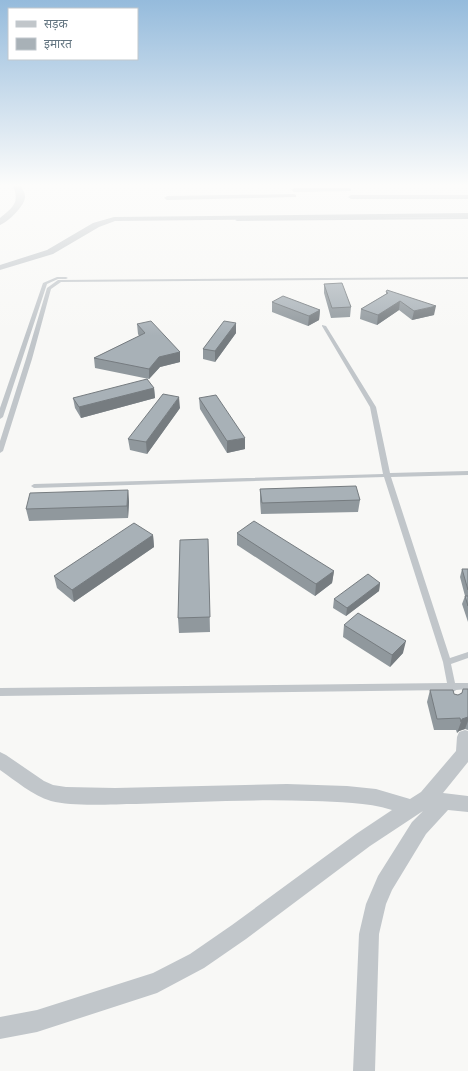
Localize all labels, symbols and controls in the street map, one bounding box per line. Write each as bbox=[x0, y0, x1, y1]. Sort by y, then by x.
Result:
legend bbox=[8, 8, 138, 60]
text: सड़क bbox=[44, 16, 69, 33]
text: इमारत bbox=[44, 36, 73, 53]

